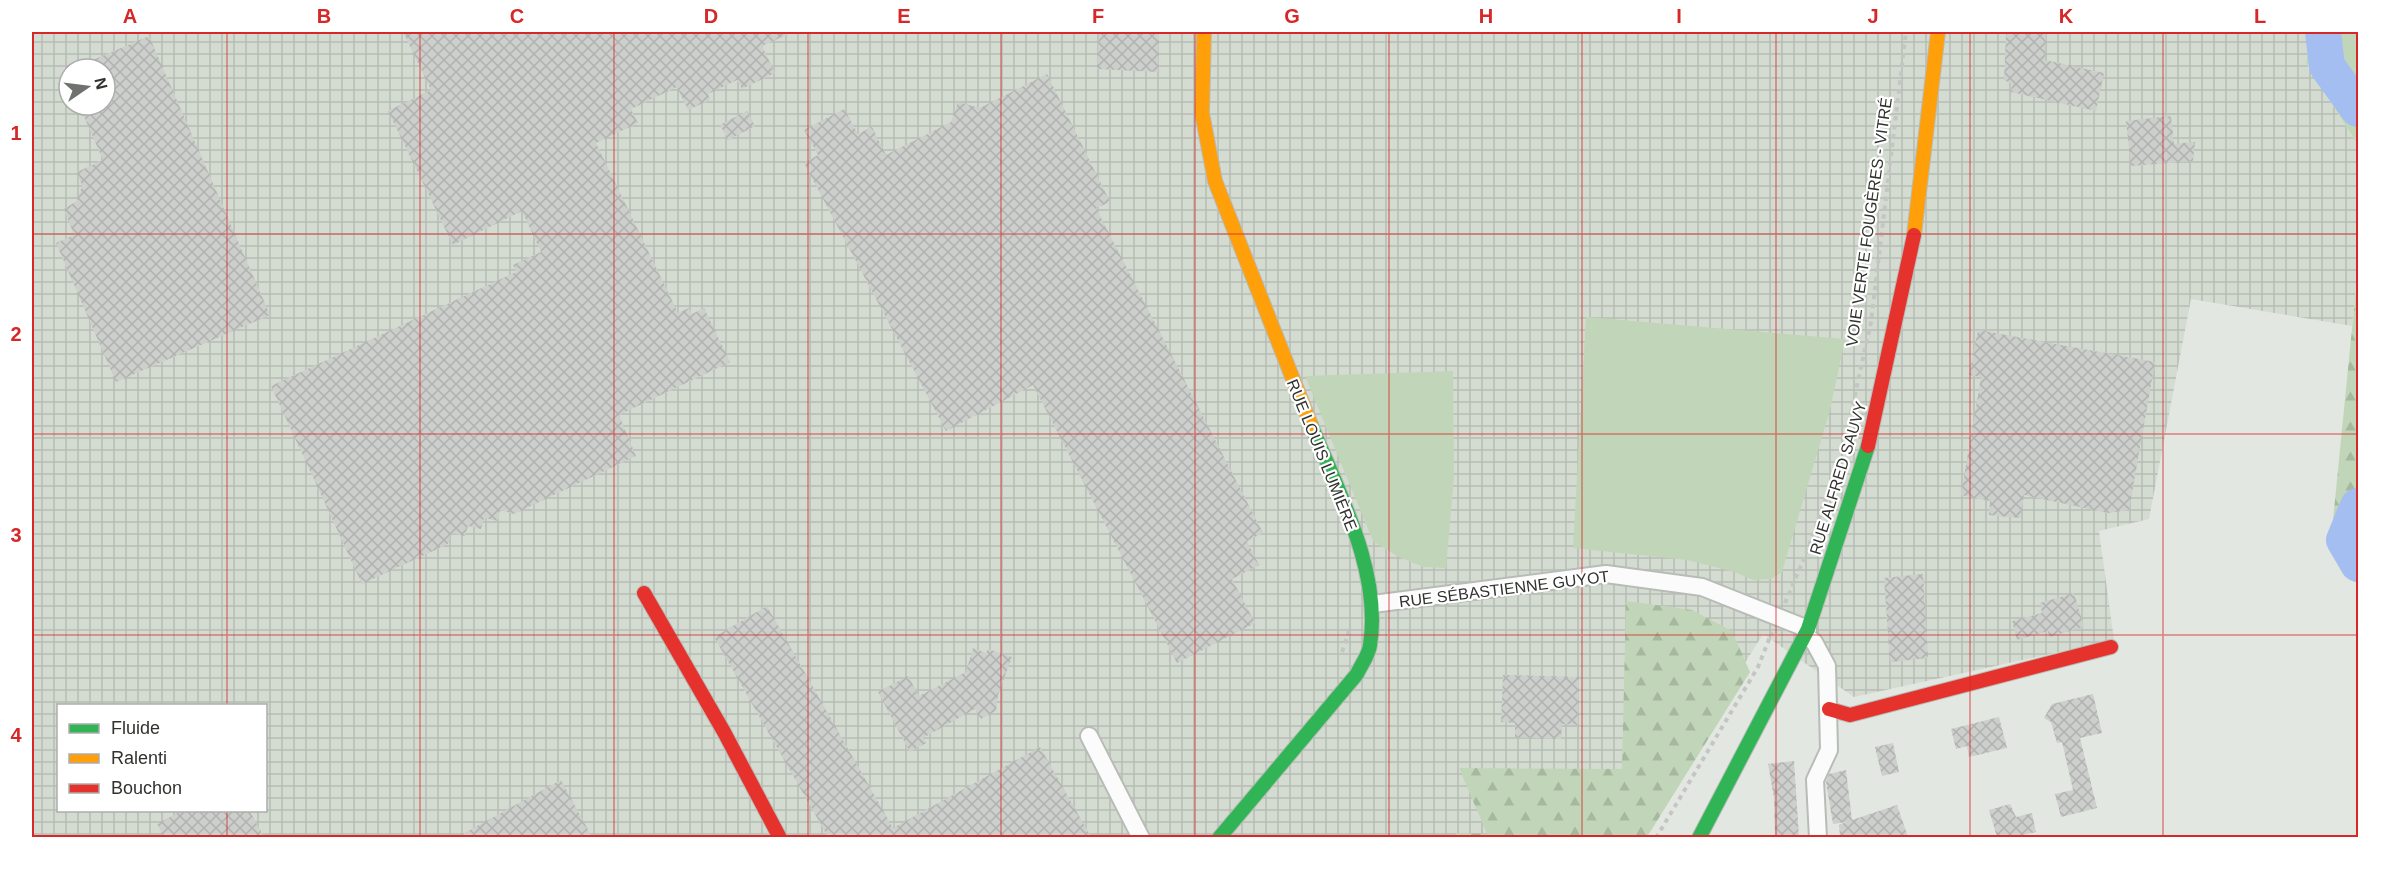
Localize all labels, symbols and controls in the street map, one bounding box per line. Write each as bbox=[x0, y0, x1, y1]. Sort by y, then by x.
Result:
text: A bbox=[123, 5, 137, 27]
text: B bbox=[317, 5, 331, 27]
text: C bbox=[510, 5, 524, 27]
text: D bbox=[704, 5, 718, 27]
text: E bbox=[897, 5, 911, 27]
text: F bbox=[1092, 5, 1104, 27]
text: G bbox=[1284, 5, 1300, 27]
text: H bbox=[1479, 5, 1493, 27]
text: I bbox=[1676, 5, 1682, 27]
text: J bbox=[1867, 5, 1879, 27]
text: K bbox=[2059, 5, 2074, 27]
text: L bbox=[2254, 5, 2266, 27]
north arrow bbox=[57, 57, 117, 117]
text: N bbox=[91, 76, 111, 91]
street label: VOIE VERTE FOUGÈRES - VITRÉ bbox=[1842, 96, 1895, 348]
text: 1 bbox=[10, 122, 22, 144]
text: 2 bbox=[10, 323, 22, 345]
street label: RUE LOUIS LUMIÈRE bbox=[1284, 376, 1361, 533]
street label: RUE ALFRED SAUVY bbox=[1807, 399, 1869, 557]
text: 3 bbox=[10, 524, 22, 546]
street label: RUE SÉBASTIENNE GUYOT bbox=[1398, 567, 1610, 610]
legend bbox=[57, 704, 267, 812]
text: Fluide bbox=[111, 718, 160, 738]
text: 4 bbox=[10, 724, 22, 746]
text: Ralenti bbox=[111, 748, 167, 768]
text: Bouchon bbox=[111, 778, 182, 798]

